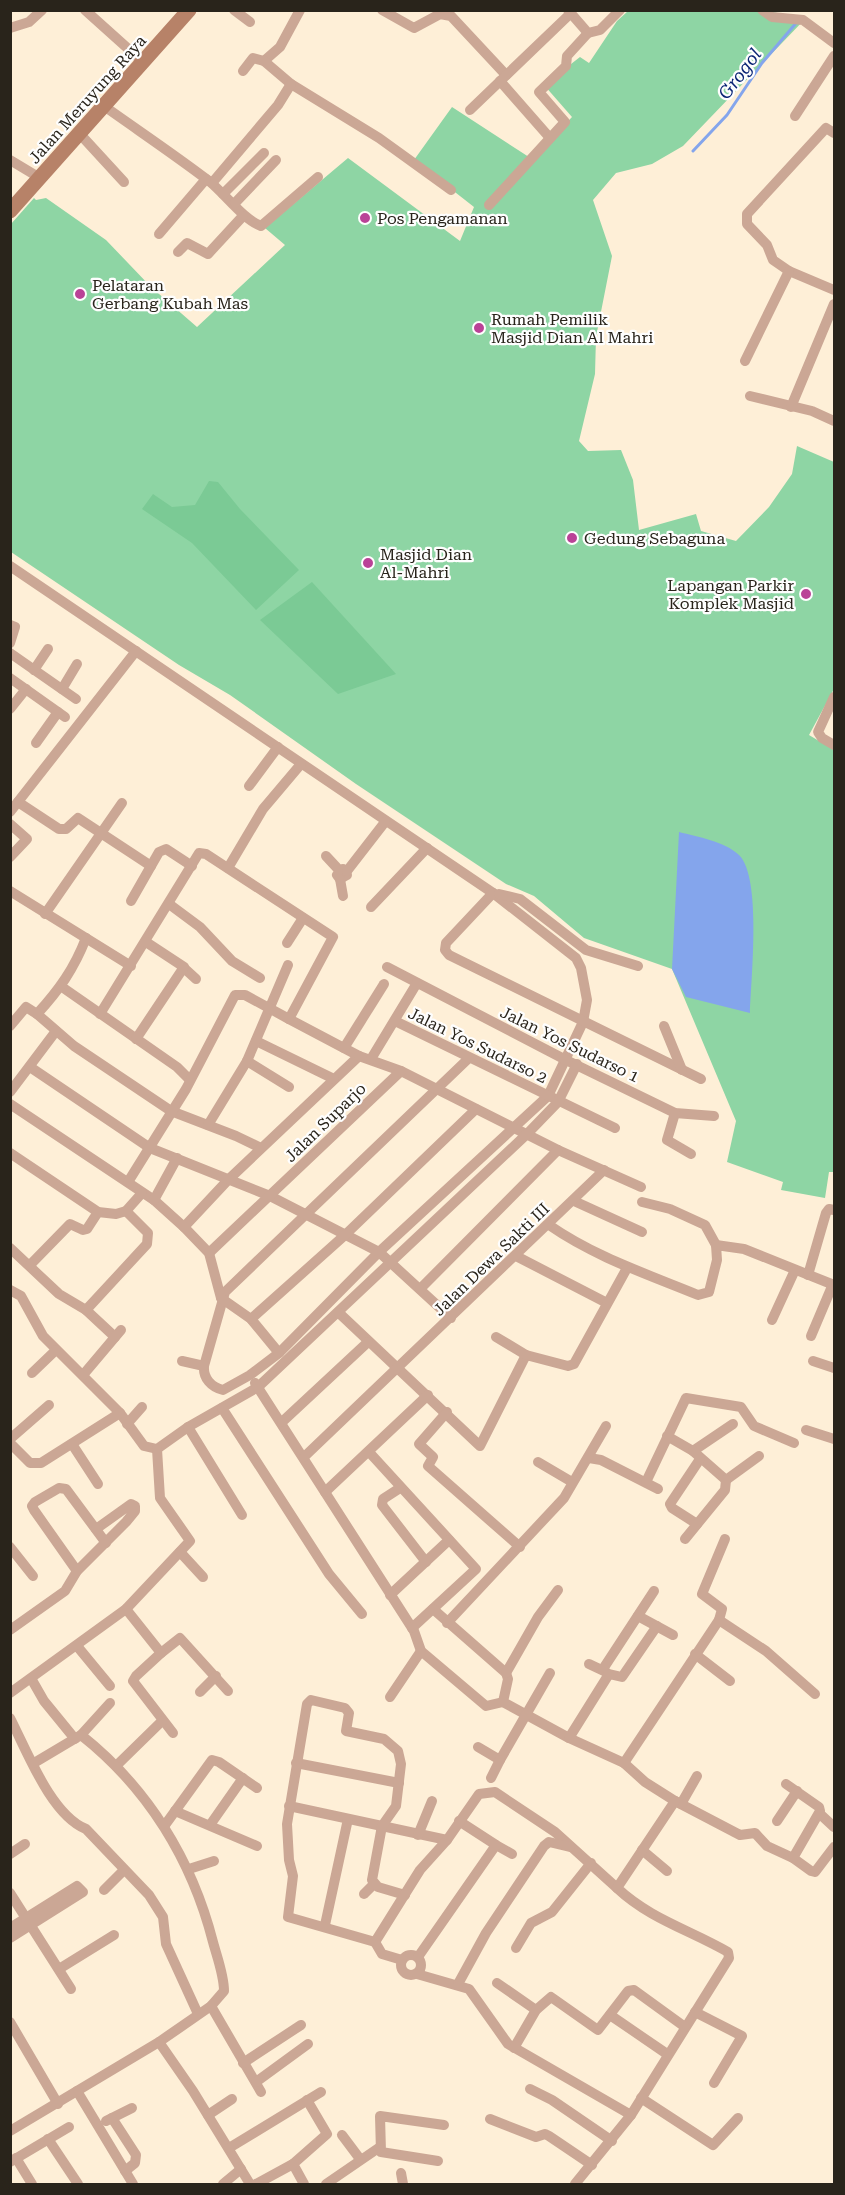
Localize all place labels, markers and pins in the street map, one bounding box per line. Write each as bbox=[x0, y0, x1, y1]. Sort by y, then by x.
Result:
place label: Pos Pengamanan bbox=[377, 209, 508, 228]
marker: Pos Pengamanan bbox=[358, 211, 372, 225]
place label: Pelataran Gerbang Kubah Mas bbox=[92, 276, 249, 313]
marker: Pelataran Gerbang Kubah Mas bbox=[73, 287, 87, 301]
place label: Rumah Pemilik Masjid Dian Al Mahri bbox=[491, 310, 653, 347]
marker: Rumah Pemilik Masjid Dian Al Mahri bbox=[472, 321, 486, 335]
place label: Gedung Sebaguna bbox=[584, 529, 725, 548]
marker: Gedung Sebaguna bbox=[565, 531, 579, 545]
place label: Masjid Dian Al-Mahri bbox=[380, 545, 472, 582]
marker: Masjid Dian Al-Mahri bbox=[361, 556, 375, 570]
place label: Lapangan Parkir Komplek Masjid bbox=[667, 576, 794, 613]
marker: Lapangan Parkir Komplek Masjid bbox=[799, 587, 813, 601]

